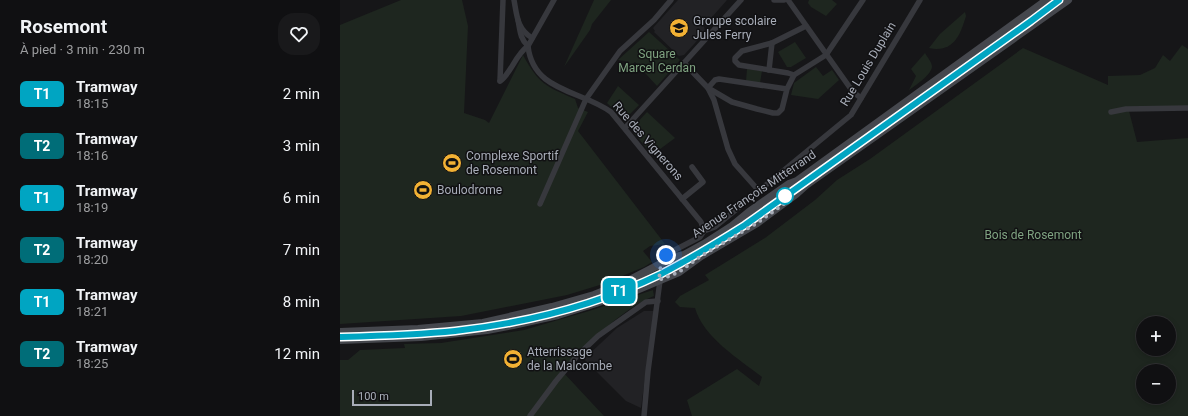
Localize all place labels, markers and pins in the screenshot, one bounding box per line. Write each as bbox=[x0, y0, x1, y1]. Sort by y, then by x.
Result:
place label: Groupe scolaire Jules Ferry bbox=[693, 14, 777, 42]
school or university icon: Groupe scolaire Jules Ferry bbox=[668, 17, 690, 39]
place label: Complexe Sportif de Rosemont bbox=[466, 149, 559, 177]
sports icon: Complexe Sportif de Rosemont bbox=[441, 152, 463, 174]
sports icon: Boulodrome bbox=[412, 179, 434, 201]
place label: Boulodrome bbox=[437, 183, 502, 197]
unlabelled marker bbox=[776, 187, 794, 205]
place label: Atterrissage de la Malcombe bbox=[527, 345, 612, 373]
sports icon: Atterrissage de la Malcombe bbox=[502, 348, 524, 370]

